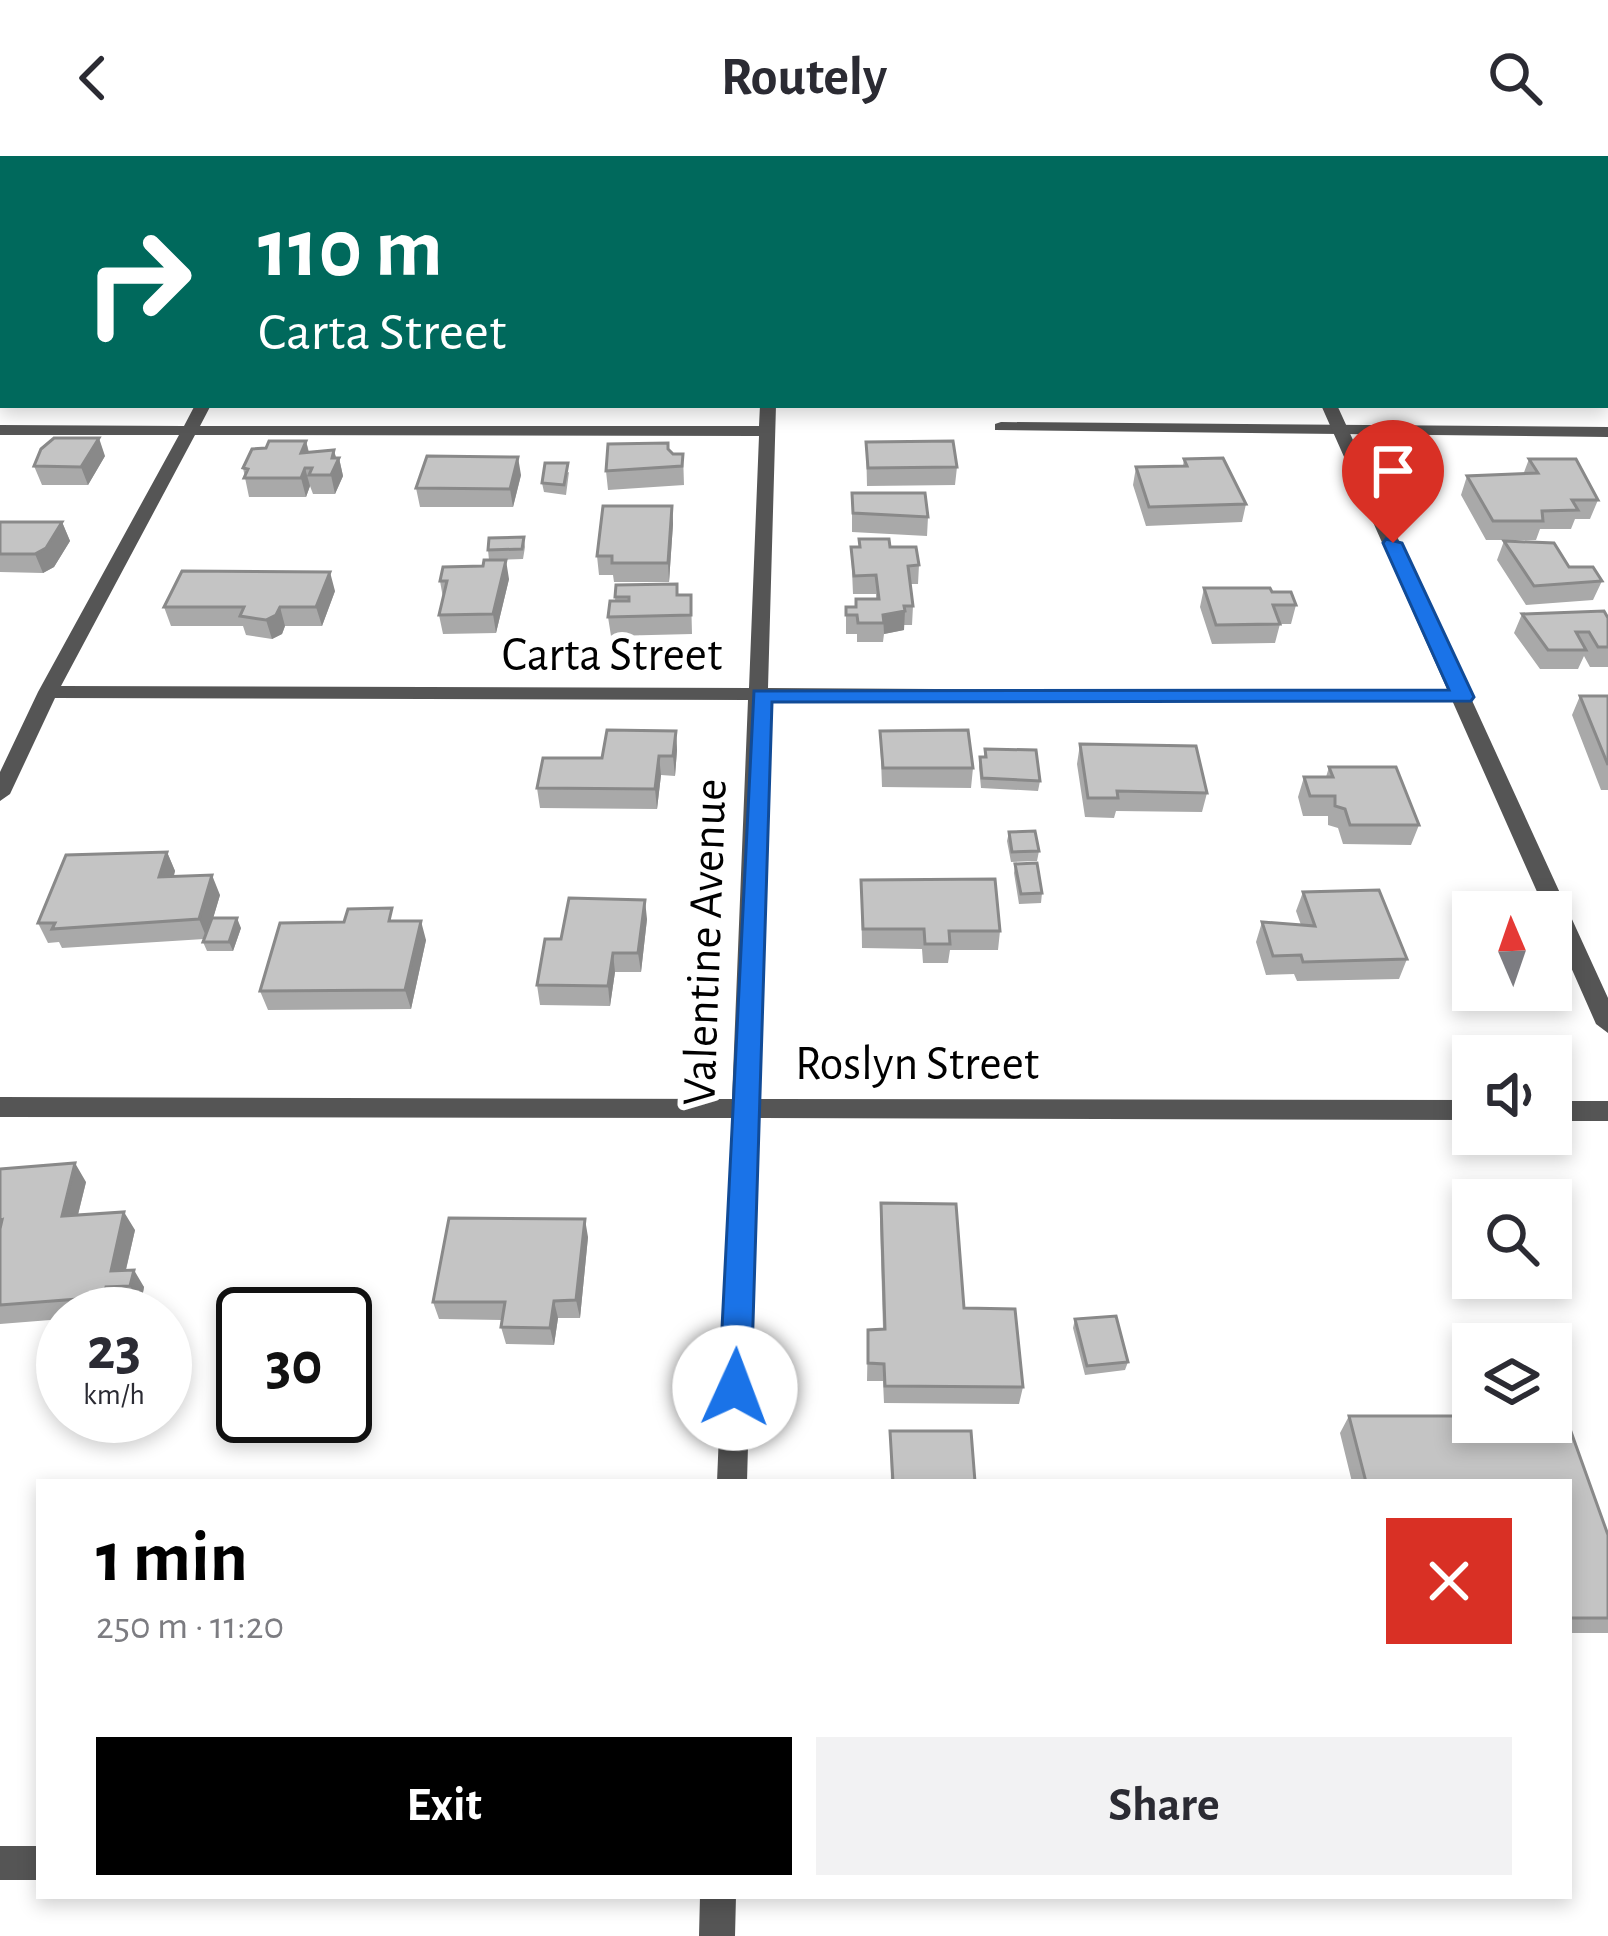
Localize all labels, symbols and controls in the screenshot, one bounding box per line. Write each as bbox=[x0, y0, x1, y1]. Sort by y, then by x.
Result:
icon: back bbox=[60, 45, 126, 111]
icon: search bbox=[1482, 45, 1548, 111]
text: Routely bbox=[721, 51, 887, 105]
icon: right bbox=[60, 204, 216, 360]
text: 110 m bbox=[258, 208, 443, 292]
text: Carta Street bbox=[258, 306, 506, 360]
pin bbox=[1342, 420, 1444, 543]
icon: arrive bbox=[1360, 438, 1426, 504]
street label: Carta Street bbox=[502, 632, 722, 680]
street label: Valentine Avenue bbox=[676, 778, 736, 1106]
north arrow bbox=[1452, 891, 1572, 1011]
map controls bbox=[1452, 891, 1572, 1443]
button: sound bbox=[1452, 1035, 1572, 1155]
street label: Roslyn Street bbox=[795, 1041, 1039, 1089]
button: search bbox=[1452, 1179, 1572, 1299]
speed limit sign: 30 bbox=[216, 1287, 372, 1443]
text: 23 bbox=[87, 1320, 141, 1380]
button: layers bbox=[1452, 1323, 1572, 1443]
position arrow bbox=[672, 1325, 798, 1451]
text: km/h bbox=[83, 1380, 145, 1410]
button: close bbox=[1386, 1518, 1512, 1644]
text: 1 min bbox=[96, 1522, 248, 1594]
text: 250 m · 11:20 bbox=[96, 1607, 284, 1646]
button: Exit bbox=[96, 1737, 792, 1875]
button: Share bbox=[816, 1737, 1512, 1875]

